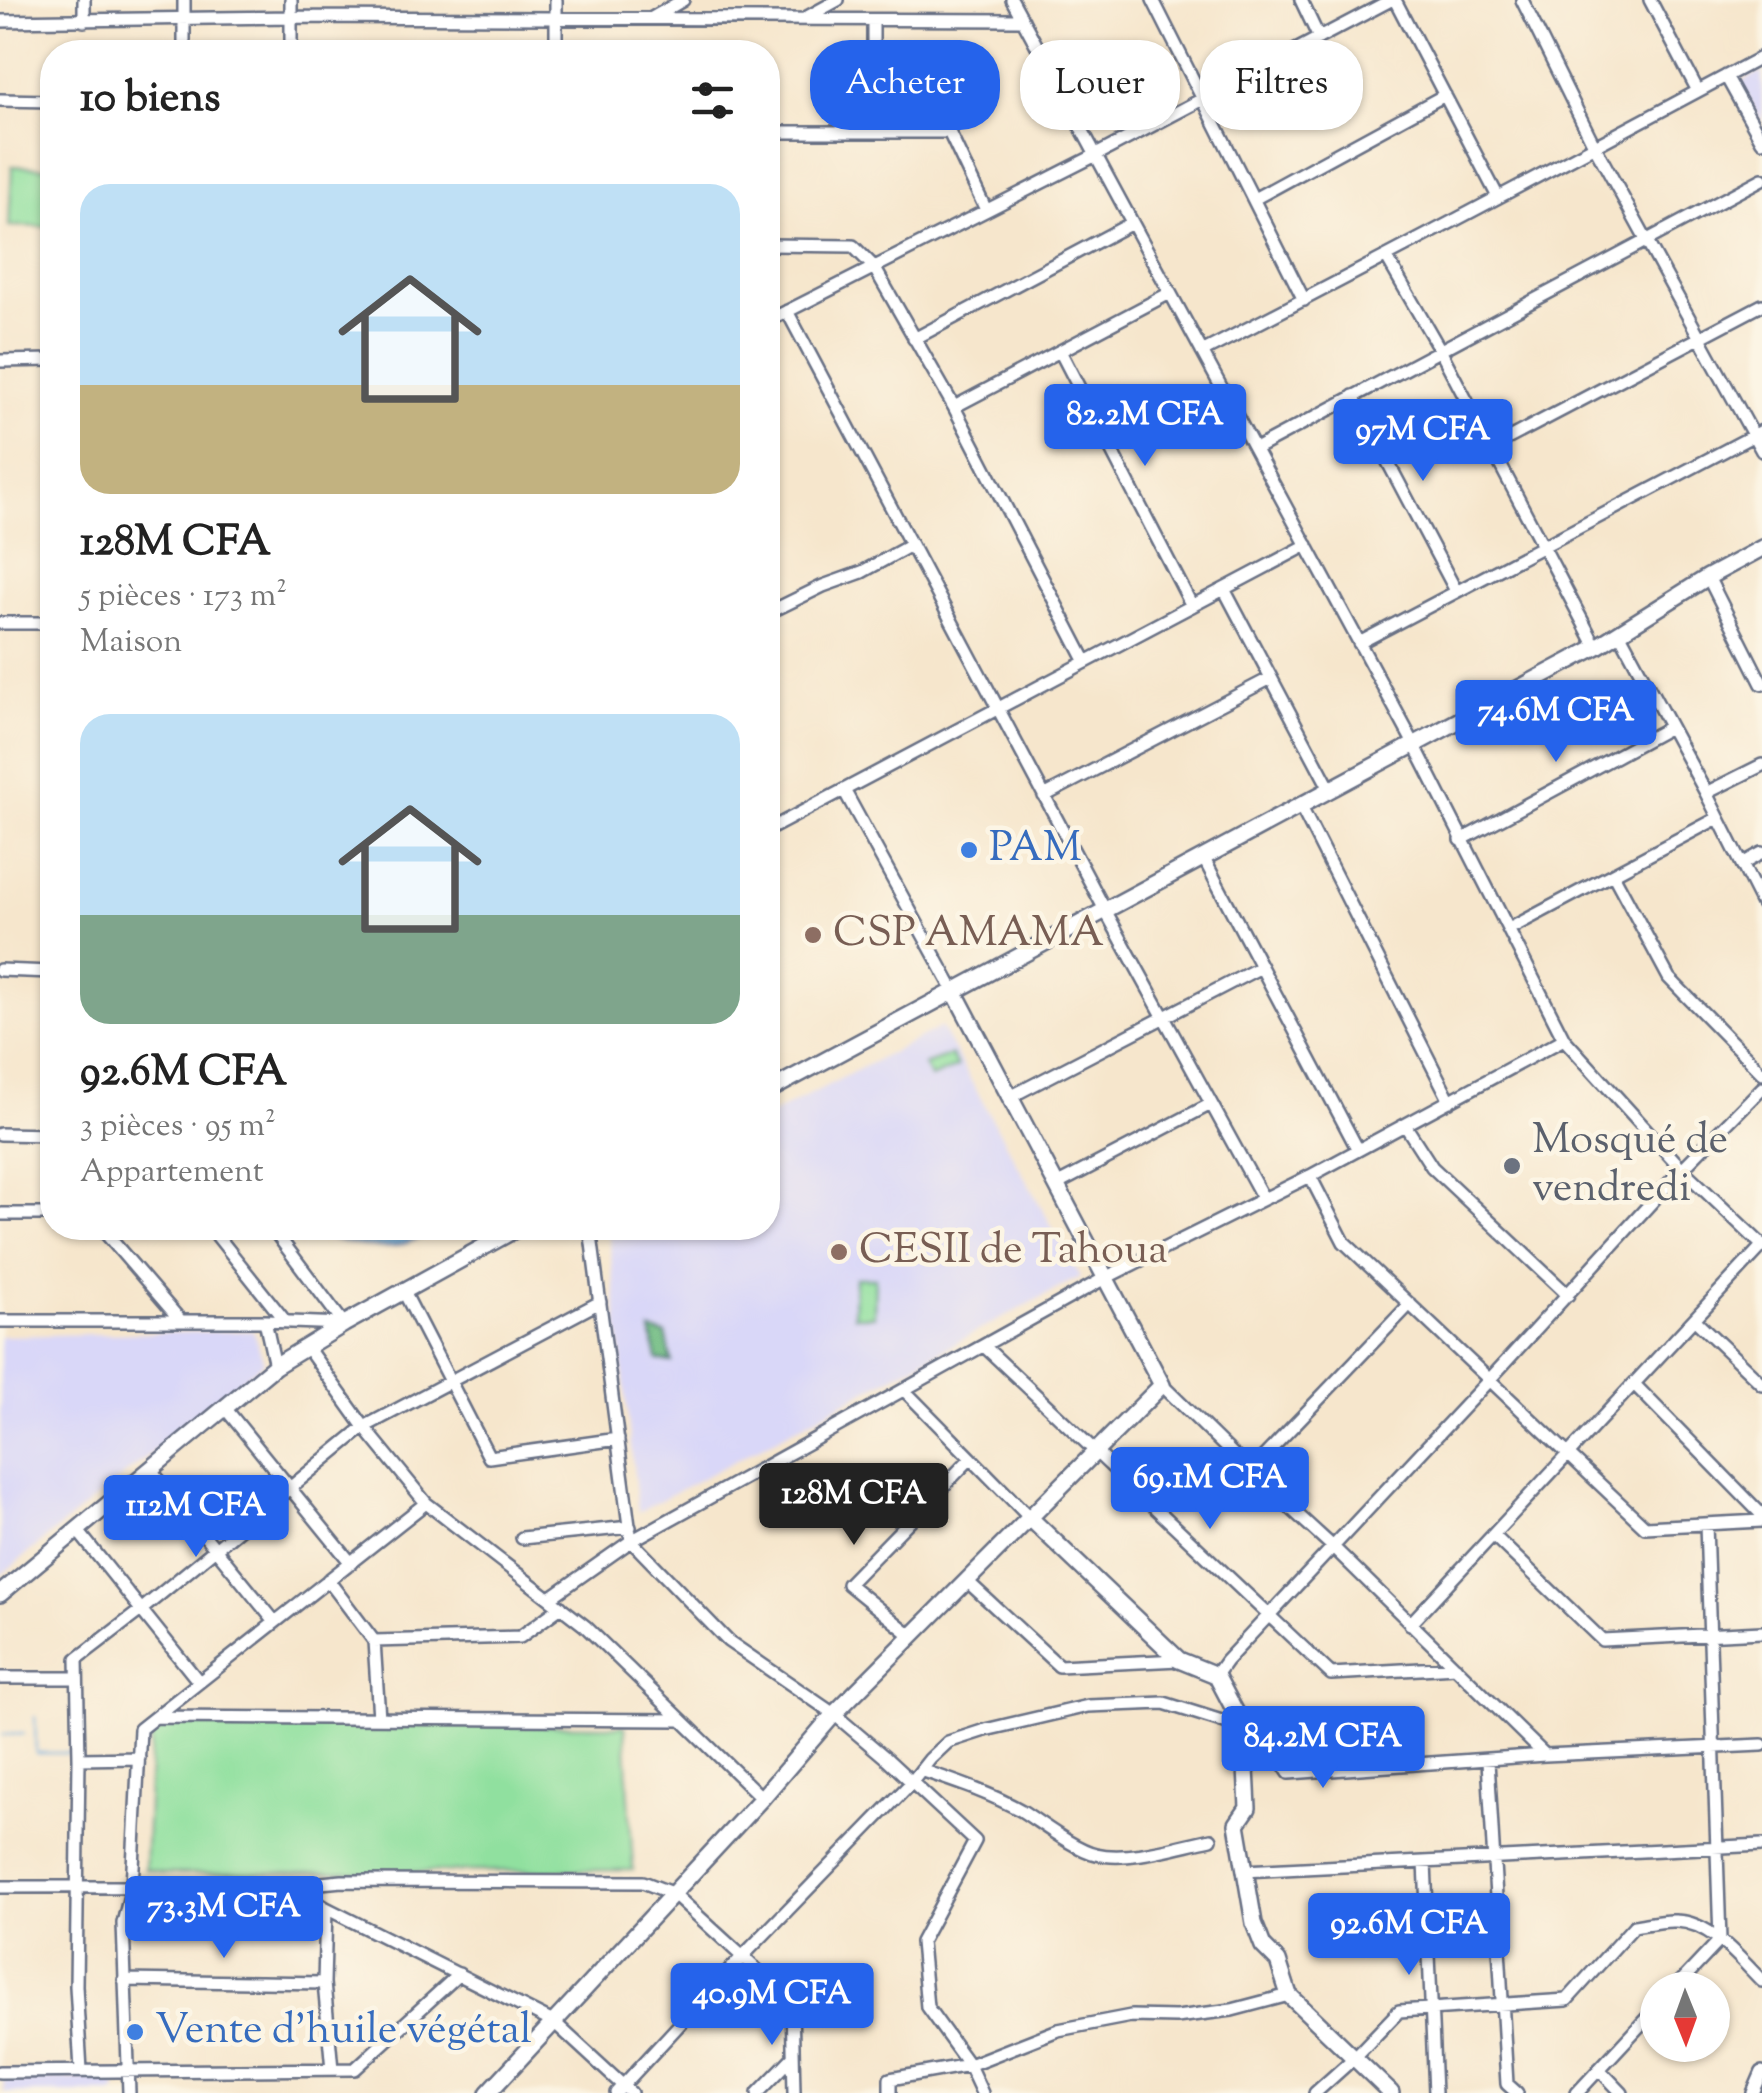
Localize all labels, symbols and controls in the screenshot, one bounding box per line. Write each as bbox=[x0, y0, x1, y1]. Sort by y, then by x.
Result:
chip: Acheter bbox=[810, 40, 1000, 130]
chip: Louer bbox=[1020, 40, 1180, 130]
chip: Filtres bbox=[1200, 40, 1363, 130]
text: 10 biens bbox=[80, 70, 221, 130]
icon: filters bbox=[685, 73, 740, 128]
icon: home bbox=[320, 249, 500, 429]
pin: 82.2M CFA bbox=[1031, 384, 1259, 469]
text: 82.2M CFA bbox=[1066, 393, 1224, 439]
pin: 97M CFA bbox=[1331, 399, 1515, 484]
text: 97M CFA bbox=[1356, 408, 1490, 454]
text: 128M CFA bbox=[80, 514, 271, 574]
text: 5 pièces · 173 m² bbox=[80, 574, 287, 620]
text: Maison bbox=[80, 620, 182, 666]
pin: 74.6M CFA bbox=[1442, 680, 1670, 765]
text: 74.6M CFA bbox=[1477, 689, 1635, 735]
icon: home bbox=[320, 779, 500, 959]
place label: PAM bbox=[989, 820, 1082, 880]
marker: PAM bbox=[958, 839, 980, 861]
place label: CSP AMAMA bbox=[833, 905, 1104, 965]
marker: CSP AMAMA bbox=[802, 924, 824, 946]
text: 92.6M CFA bbox=[80, 1044, 287, 1104]
text: 3 pièces · 95 m² bbox=[80, 1104, 276, 1150]
place label: Mosqué de vendredi bbox=[1532, 1112, 1728, 1220]
text: Appartement bbox=[80, 1150, 264, 1196]
marker: Mosqué de vendredi bbox=[1501, 1155, 1523, 1177]
place label: CESII de Tahoua bbox=[859, 1222, 1168, 1282]
marker: CESII de Tahoua bbox=[828, 1241, 850, 1263]
pin: 69.1M CFA bbox=[1096, 1447, 1324, 1532]
text: 69.1M CFA bbox=[1133, 1456, 1287, 1502]
pin: 128M CFA bbox=[751, 1463, 957, 1548]
text: 128M CFA bbox=[781, 1472, 927, 1518]
pin: 112M CFA bbox=[93, 1475, 299, 1560]
text: 112M CFA bbox=[126, 1484, 266, 1530]
pin: 84.2M CFA bbox=[1209, 1706, 1437, 1791]
text: 84.2M CFA bbox=[1244, 1715, 1402, 1761]
pin: 73.3M CFA bbox=[110, 1876, 338, 1961]
text: 73.3M CFA bbox=[147, 1885, 301, 1931]
pin: 92.6M CFA bbox=[1295, 1893, 1523, 1978]
text: 92.6M CFA bbox=[1330, 1902, 1488, 1948]
pin: 40.9M CFA bbox=[658, 1963, 886, 2048]
text: 40.9M CFA bbox=[693, 1972, 851, 2018]
north arrow bbox=[1640, 1972, 1730, 2062]
map controls bbox=[1640, 1972, 1730, 2062]
place label: Vente d'huile végétal bbox=[155, 2002, 532, 2062]
marker: Vente d'huile végétal bbox=[124, 2021, 146, 2043]

